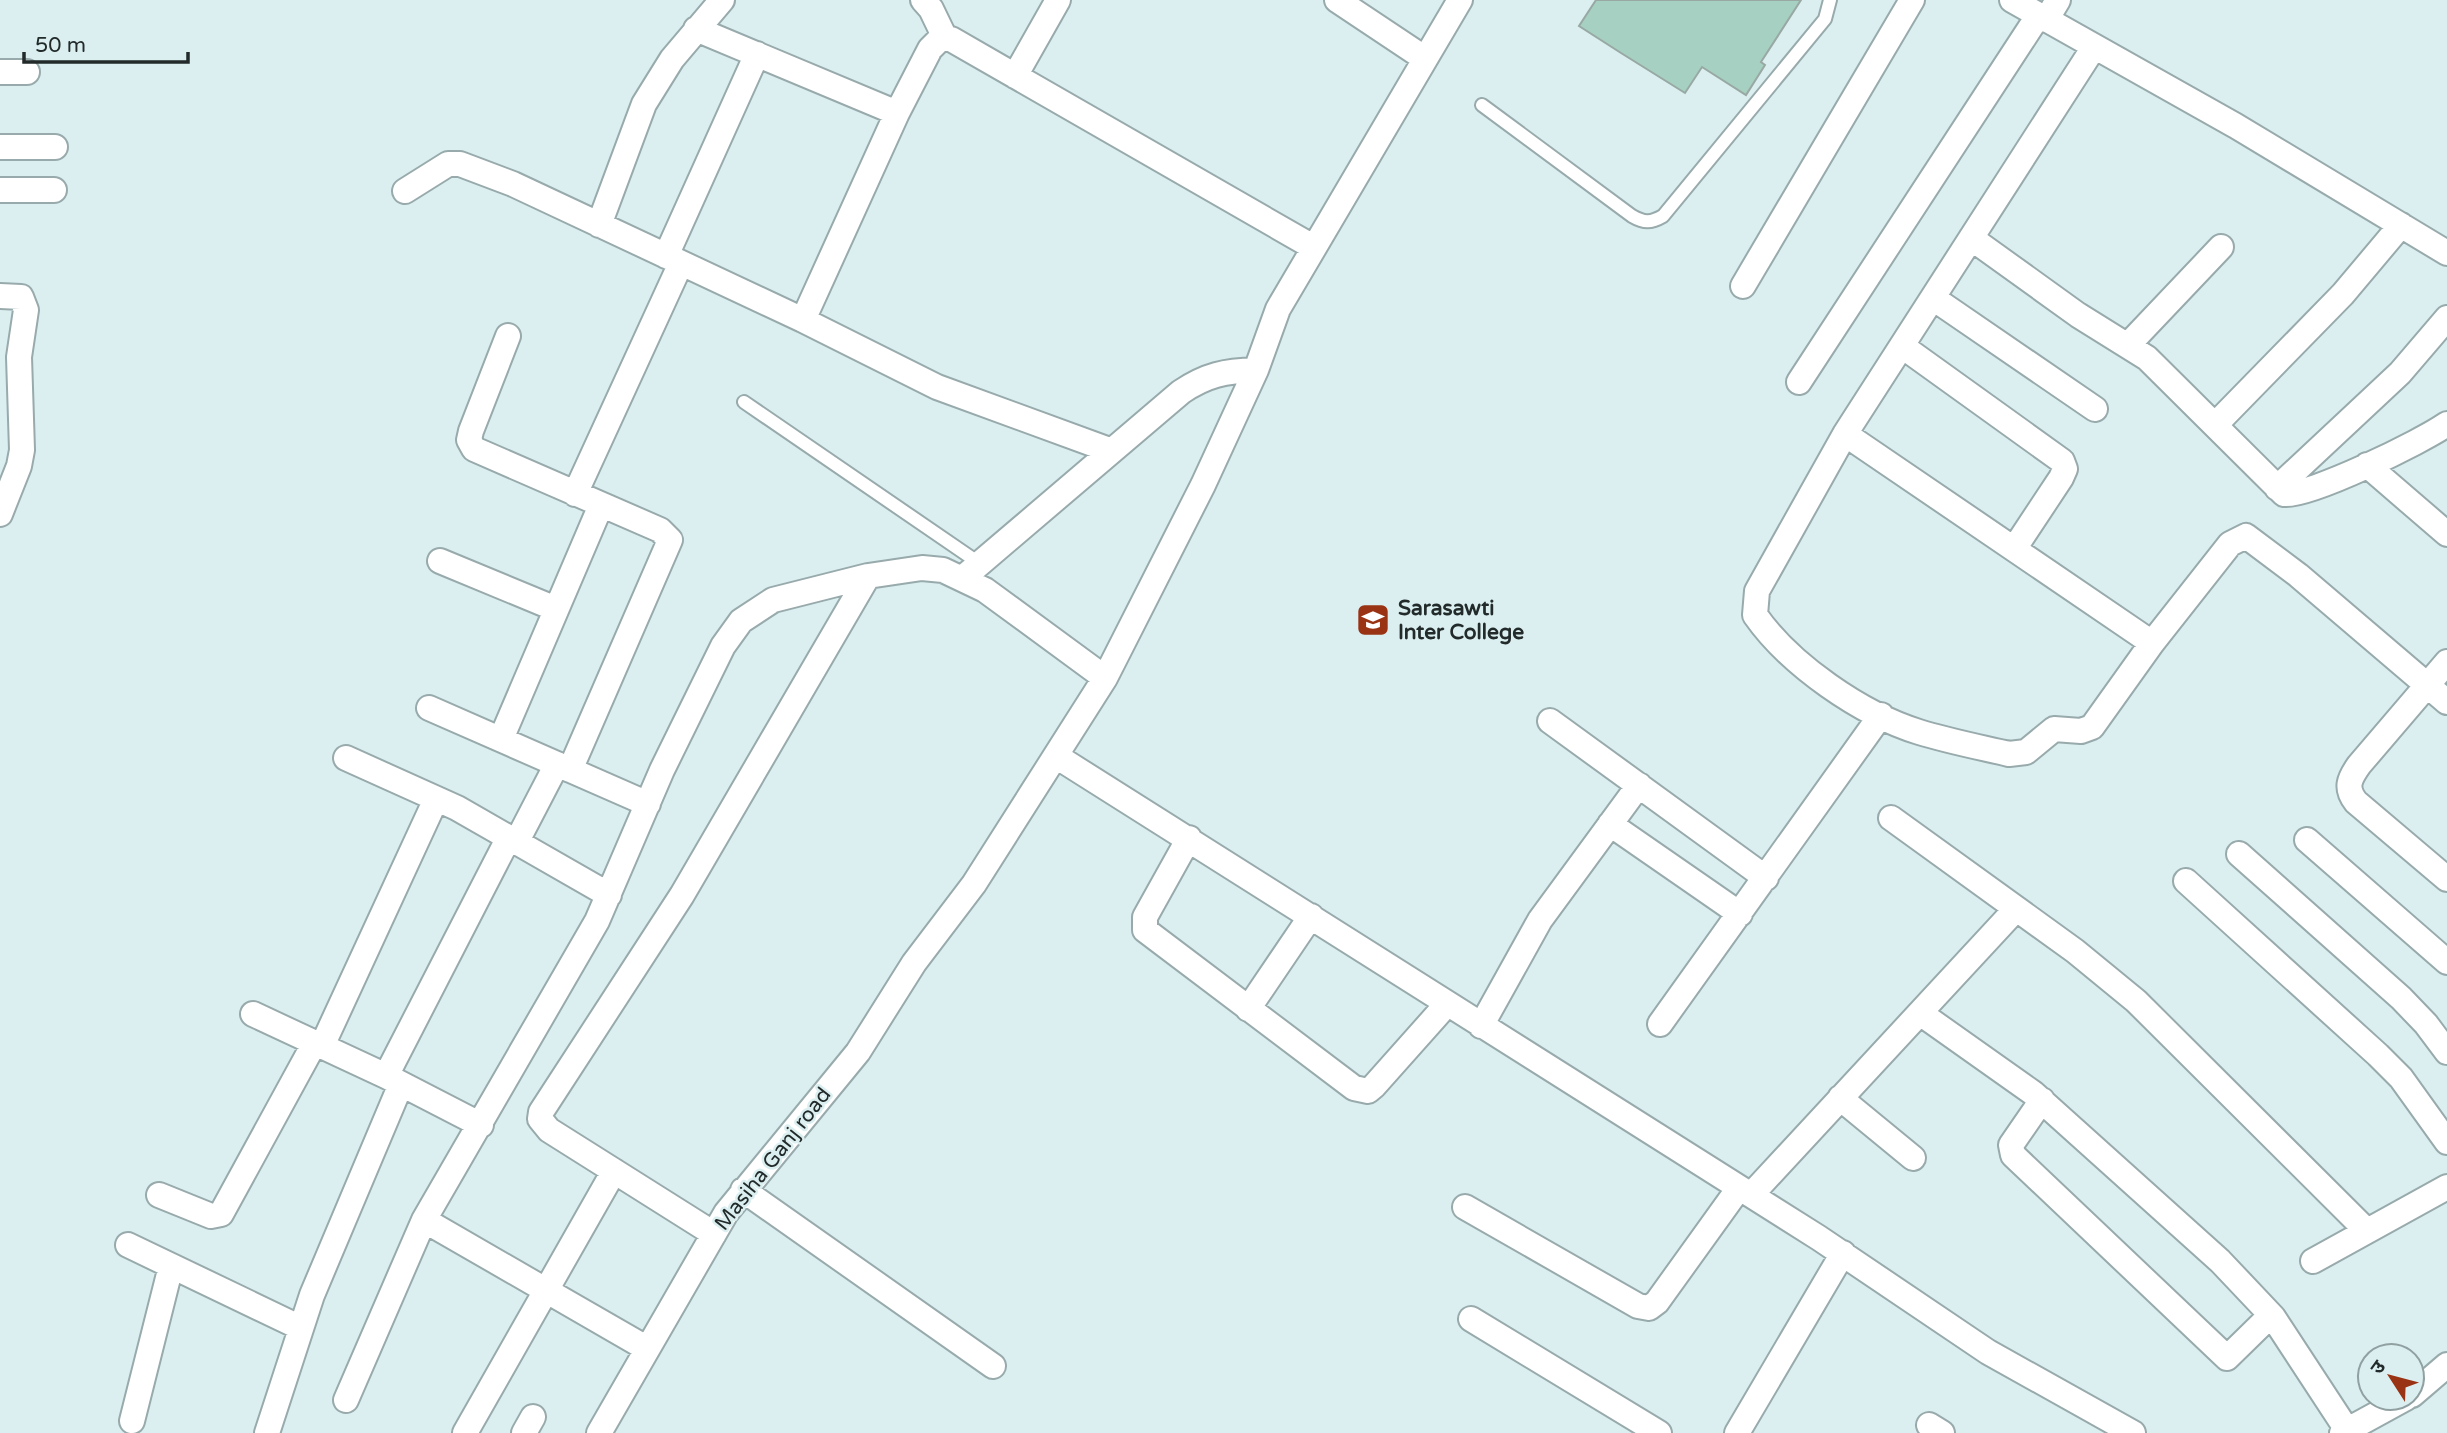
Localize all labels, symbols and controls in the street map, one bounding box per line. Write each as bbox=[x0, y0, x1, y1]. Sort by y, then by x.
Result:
scale bar bbox=[24, 21, 189, 65]
text: 50 m bbox=[35, 33, 86, 58]
place label: Sarasawti Inter College bbox=[1398, 596, 1524, 645]
school or university icon: Sarasawti Inter College bbox=[1354, 601, 1392, 639]
street label: Masiha Ganj road bbox=[710, 1083, 836, 1235]
north arrow bbox=[2356, 1342, 2426, 1412]
text: उ bbox=[2366, 1356, 2391, 1379]

